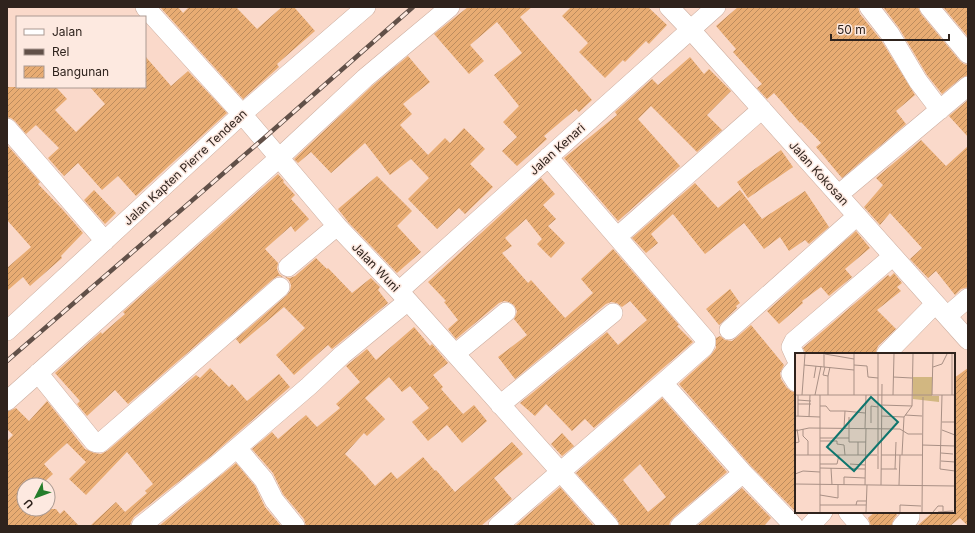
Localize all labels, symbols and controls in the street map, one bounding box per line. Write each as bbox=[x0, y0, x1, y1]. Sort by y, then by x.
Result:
legend bbox=[16, 16, 146, 88]
scale bar bbox=[831, 16, 949, 42]
text: 50 m bbox=[837, 22, 866, 37]
text: Jalan bbox=[52, 24, 82, 39]
text: Rel bbox=[52, 44, 69, 59]
text: Bangunan bbox=[52, 64, 109, 79]
street label: Jalan Kapten Pierre Tendean bbox=[120, 106, 250, 228]
street label: Jalan Kenari bbox=[526, 120, 588, 178]
street label: Jalan Kokosan bbox=[786, 137, 852, 209]
street label: Jalan Wuni bbox=[349, 239, 403, 295]
inset map bbox=[795, 353, 955, 513]
north arrow bbox=[16, 477, 56, 517]
text: U bbox=[21, 496, 36, 511]

